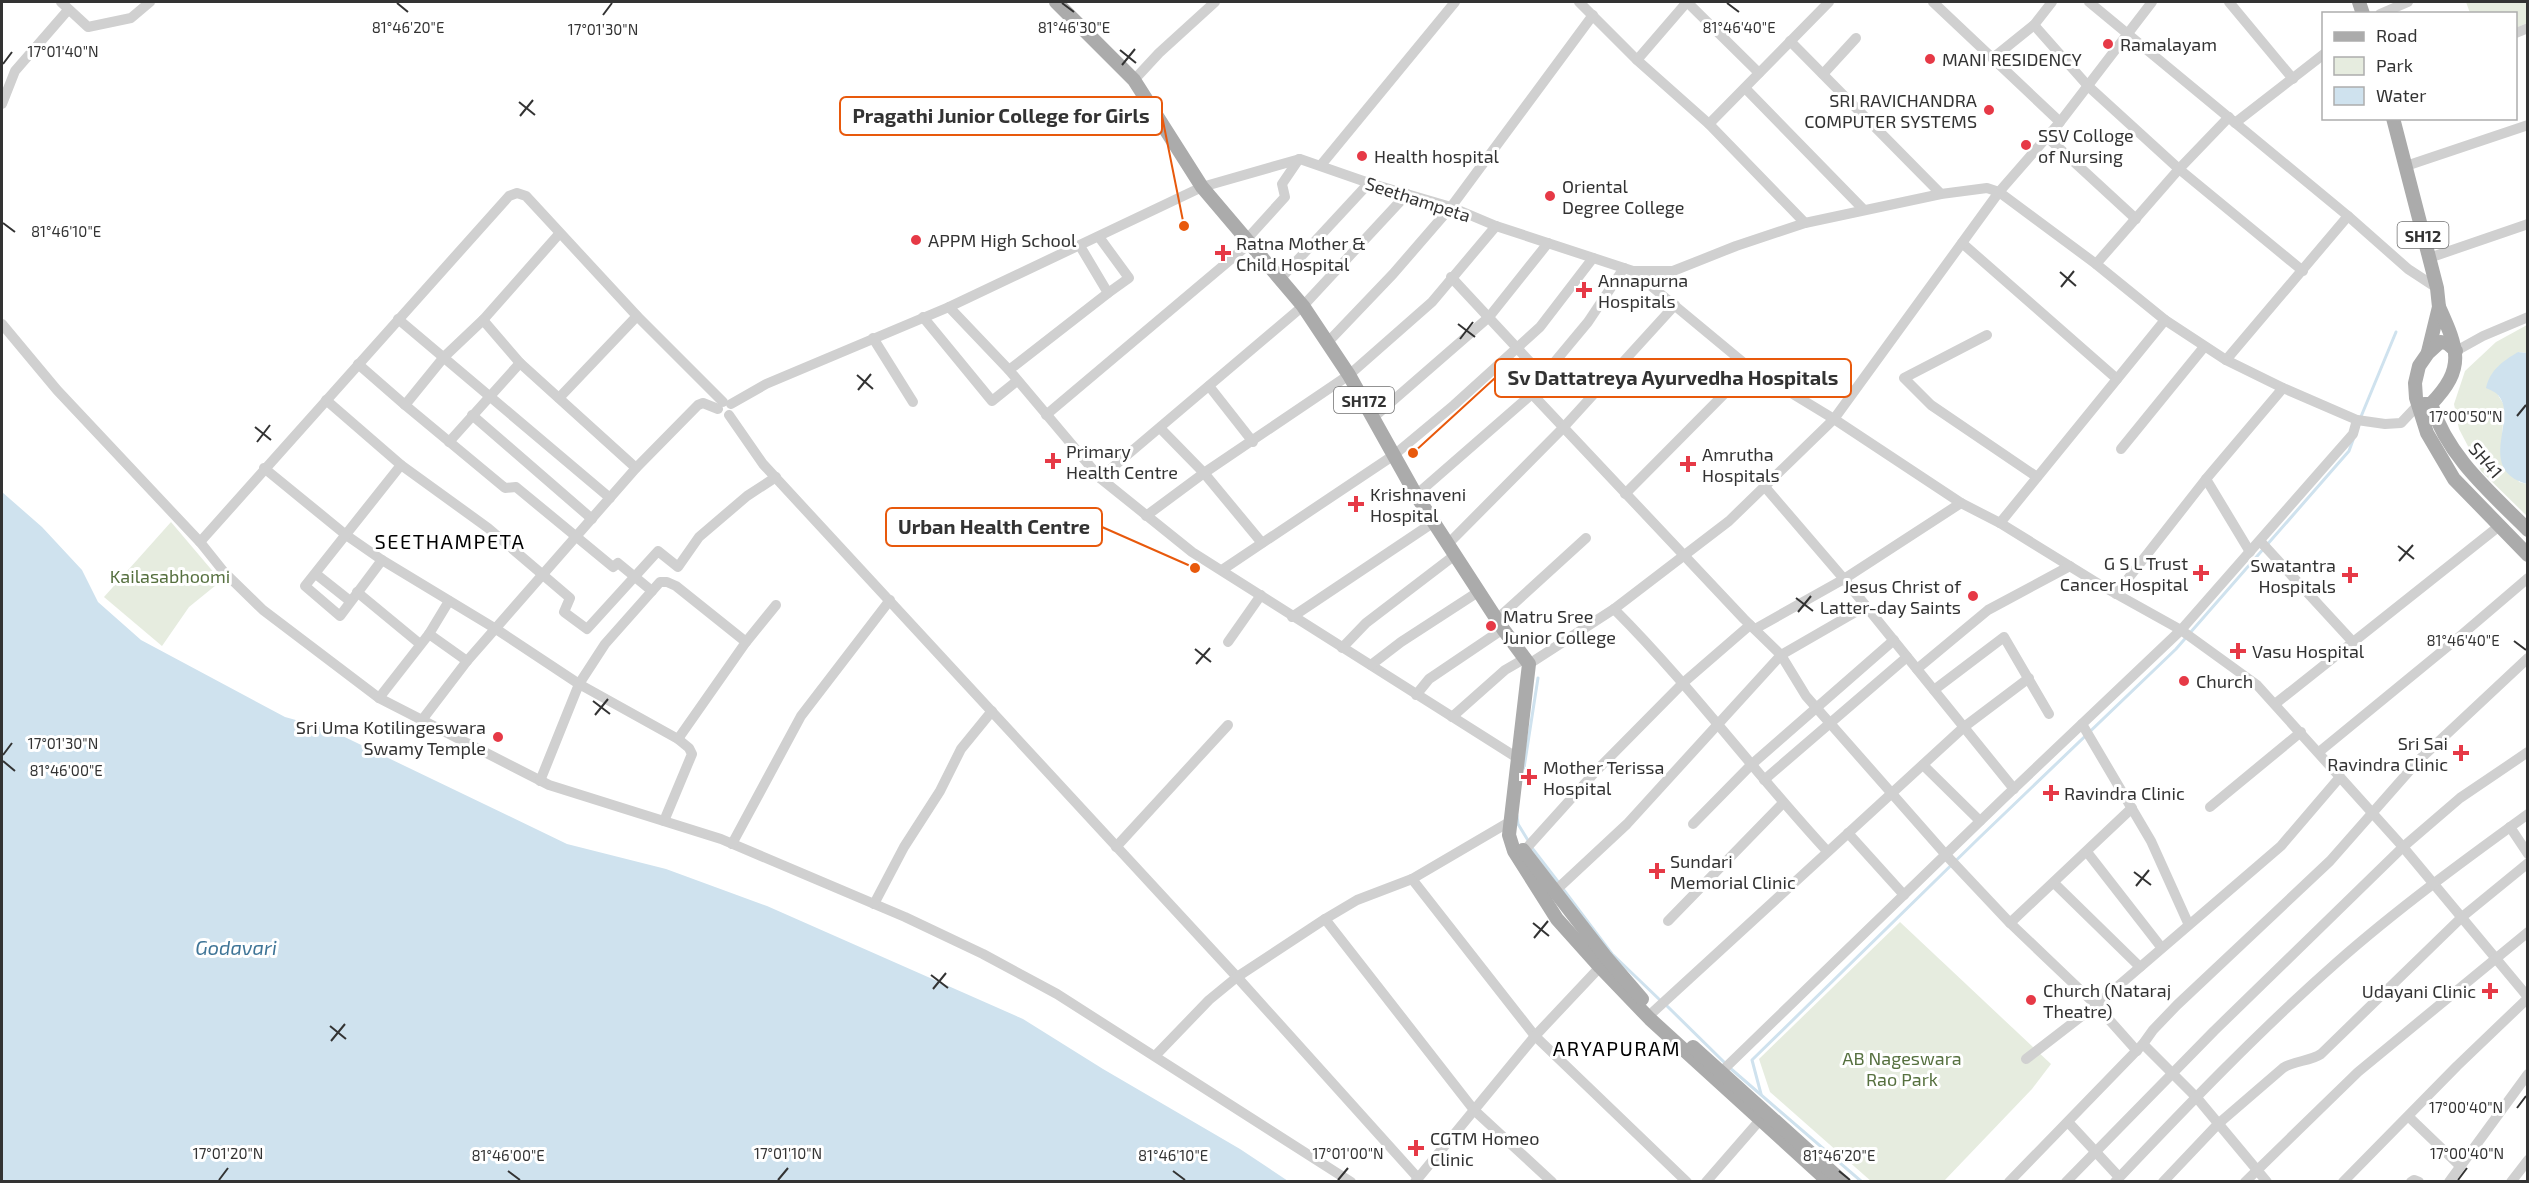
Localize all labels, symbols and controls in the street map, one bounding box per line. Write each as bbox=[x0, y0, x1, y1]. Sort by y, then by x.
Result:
legend bbox=[2322, 12, 2517, 120]
text: 81°46'20"E bbox=[372, 18, 444, 36]
text: 81°46'30"E bbox=[1038, 18, 1110, 36]
text: 81°46'40"E bbox=[1702, 18, 1776, 36]
text: 17°01'30"N bbox=[568, 20, 638, 38]
text: Road bbox=[2376, 24, 2417, 46]
place label: Ramalayam bbox=[2120, 33, 2217, 55]
marker: Ramalayam bbox=[2101, 37, 2115, 51]
text: 17°01'40"N bbox=[27, 42, 99, 60]
place label: MANI RESIDENCY bbox=[1942, 48, 2082, 70]
marker: MANI RESIDENCY bbox=[1923, 52, 1937, 66]
text: Park bbox=[2376, 54, 2413, 76]
text: Water bbox=[2376, 84, 2426, 106]
place label: SRI RAVICHANDRA COMPUTER SYSTEMS bbox=[1804, 89, 1978, 132]
callout: Pragathi Junior College for Girls bbox=[840, 97, 1162, 135]
text: Pragathi Junior College for Girls bbox=[852, 103, 1150, 127]
marker: SRI RAVICHANDRA COMPUTER SYSTEMS bbox=[1982, 103, 1996, 117]
place label: SSV Colloge of Nursing bbox=[2038, 124, 2134, 167]
marker: SSV Colloge of Nursing bbox=[2019, 138, 2033, 152]
place label: Health hospital bbox=[1374, 145, 1500, 167]
marker: Health hospital bbox=[1355, 149, 1369, 163]
street label: Seethampeta bbox=[1363, 172, 1473, 226]
place label: Oriental Degree College bbox=[1562, 175, 1684, 218]
marker: Oriental Degree College bbox=[1543, 189, 1557, 203]
text: 81°46'10"E bbox=[31, 222, 101, 240]
road number: SH12 bbox=[2398, 222, 2448, 248]
place label: APPM High School bbox=[928, 229, 1077, 251]
place label: Ratna Mother & Child Hospital bbox=[1236, 232, 1366, 275]
marker: APPM High School bbox=[909, 233, 923, 247]
marker: Ratna Mother & Child Hospital bbox=[1214, 244, 1232, 262]
place label: Annapurna Hospitals bbox=[1598, 269, 1688, 312]
marker: Annapurna Hospitals bbox=[1575, 281, 1593, 299]
callout: Sv Dattatreya Ayurvedha Hospitals bbox=[1495, 359, 1851, 397]
text: Sv Dattatreya Ayurvedha Hospitals bbox=[1508, 365, 1838, 390]
road number: SH172 bbox=[1334, 387, 1394, 413]
text: 17°00'50"N bbox=[2429, 407, 2503, 425]
street label: SH41 bbox=[2464, 438, 2508, 482]
place label: Primary Health Centre bbox=[1066, 440, 1178, 483]
place label: Amrutha Hospitals bbox=[1702, 443, 1780, 486]
marker: Primary Health Centre bbox=[1044, 452, 1062, 470]
marker: Amrutha Hospitals bbox=[1679, 455, 1697, 473]
place label: Krishnaveni Hospital bbox=[1370, 483, 1466, 526]
marker: Krishnaveni Hospital bbox=[1347, 495, 1365, 513]
callout: Urban Health Centre bbox=[886, 508, 1102, 546]
text: Urban Health Centre bbox=[898, 514, 1090, 538]
district label: SEETHAMPETA bbox=[375, 529, 525, 553]
place label: G S L Trust Cancer Hospital bbox=[2060, 552, 2189, 595]
place label: Swatantra Hospitals bbox=[2250, 554, 2336, 597]
marker: G S L Trust Cancer Hospital bbox=[2192, 564, 2210, 582]
park label: Kailasabhoomi bbox=[110, 565, 230, 587]
marker: Swatantra Hospitals bbox=[2341, 566, 2359, 584]
place label: Jesus Christ of Latter-day Saints bbox=[1820, 575, 1962, 618]
marker: Jesus Christ of Latter-day Saints bbox=[1966, 589, 1980, 603]
place label: Matru Sree Junior College bbox=[1503, 605, 1616, 648]
marker: Matru Sree Junior College bbox=[1484, 619, 1498, 633]
text: 81°46'40"E bbox=[2426, 631, 2500, 649]
place label: Vasu Hospital bbox=[2252, 640, 2365, 662]
marker: Vasu Hospital bbox=[2229, 642, 2247, 660]
place label: Church bbox=[2196, 670, 2253, 692]
marker: Church bbox=[2177, 674, 2191, 688]
place label: Sri Uma Kotilingeswara Swamy Temple bbox=[296, 716, 486, 759]
marker: Sri Uma Kotilingeswara Swamy Temple bbox=[491, 730, 505, 744]
place label: Sri Sai Ravindra Clinic bbox=[2327, 732, 2448, 775]
text: 17°01'30"N bbox=[28, 734, 98, 752]
marker: Sri Sai Ravindra Clinic bbox=[2452, 744, 2470, 762]
place label: Mother Terissa Hospital bbox=[1543, 756, 1664, 799]
text: 81°46'00"E bbox=[29, 761, 103, 779]
marker: Mother Terissa Hospital bbox=[1520, 768, 1538, 786]
place label: Ravindra Clinic bbox=[2064, 782, 2185, 804]
marker: Ravindra Clinic bbox=[2042, 784, 2060, 802]
place label: Sundari Memorial Clinic bbox=[1670, 850, 1796, 893]
marker: Sundari Memorial Clinic bbox=[1648, 862, 1666, 880]
water label: Godavari bbox=[195, 935, 277, 959]
place label: Church (Nataraj Theatre) bbox=[2043, 979, 2171, 1022]
place label: Udayani Clinic bbox=[2362, 980, 2476, 1002]
marker: Udayani Clinic bbox=[2481, 982, 2499, 1000]
marker: Church (Nataraj Theatre) bbox=[2024, 993, 2038, 1007]
district label: ARYAPURAM bbox=[1553, 1036, 1681, 1060]
park label: AB Nageswara Rao Park bbox=[1842, 1047, 1962, 1090]
text: 17°00'40"N bbox=[2429, 1098, 2503, 1116]
place label: CGTM Homeo Clinic bbox=[1430, 1127, 1539, 1170]
marker: CGTM Homeo Clinic bbox=[1407, 1139, 1425, 1157]
text: 17°01'20"N bbox=[193, 1144, 263, 1162]
text: 17°01'10"N bbox=[754, 1144, 822, 1162]
text: 17°01'00"N bbox=[1312, 1144, 1384, 1162]
text: 17°00'40"N bbox=[2430, 1144, 2504, 1162]
text: 81°46'00"E bbox=[471, 1146, 545, 1164]
text: 81°46'10"E bbox=[1138, 1146, 1208, 1164]
text: 81°46'20"E bbox=[1803, 1146, 1875, 1164]

